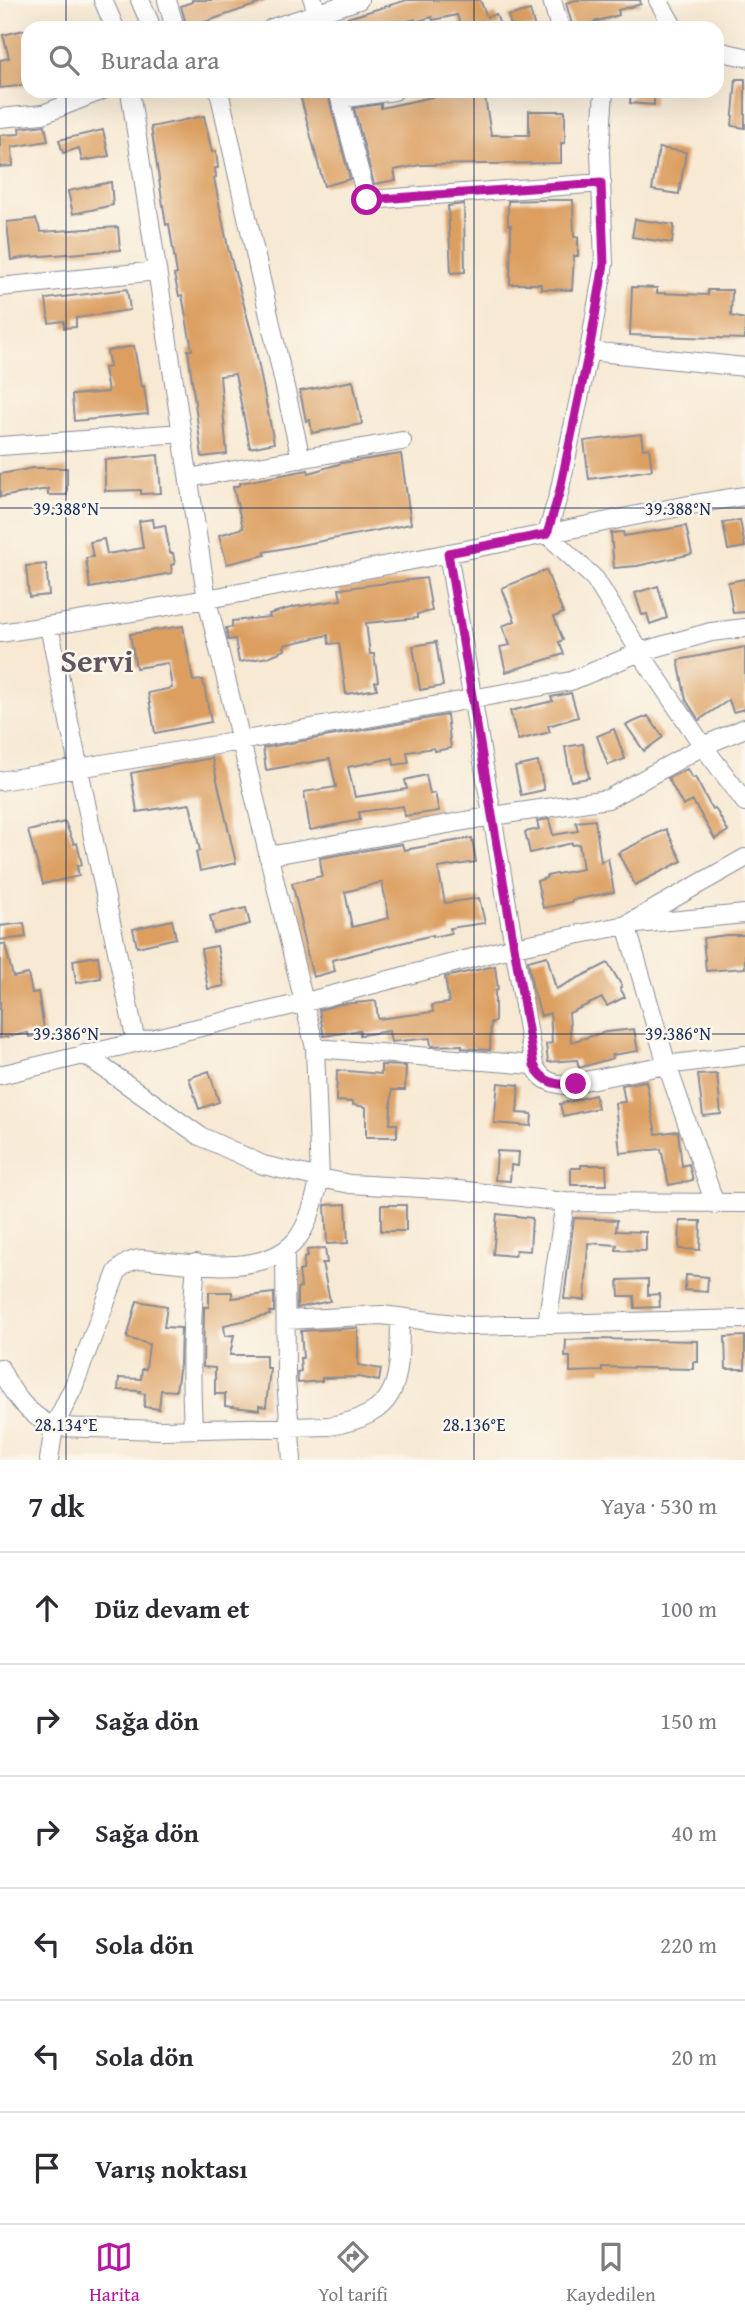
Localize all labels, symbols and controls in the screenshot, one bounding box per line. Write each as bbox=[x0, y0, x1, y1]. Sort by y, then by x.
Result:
search box bbox=[21, 21, 724, 98]
text: Burada ara bbox=[101, 40, 220, 79]
icon: search bbox=[45, 41, 83, 79]
route start bbox=[351, 184, 382, 215]
text: 39.388°N bbox=[33, 495, 99, 522]
text: 39.388°N bbox=[645, 495, 711, 522]
district label: Servi bbox=[60, 637, 134, 684]
text: 39.386°N bbox=[33, 1020, 99, 1047]
text: 39.386°N bbox=[645, 1020, 711, 1047]
route end bbox=[560, 1068, 591, 1099]
text: 28.134°E bbox=[34, 1411, 98, 1438]
text: 28.136°E bbox=[442, 1411, 506, 1438]
text: 7 dk bbox=[28, 1484, 84, 1528]
text: Yaya · 530 m bbox=[601, 1489, 717, 1522]
icon: ahead bbox=[28, 1589, 66, 1627]
text: Düz devam et bbox=[95, 1589, 249, 1628]
text: 100 m bbox=[660, 1592, 717, 1625]
icon: right bbox=[28, 1701, 66, 1739]
text: Sağa dön bbox=[95, 1701, 199, 1740]
text: 150 m bbox=[660, 1704, 717, 1737]
icon: right bbox=[28, 1813, 66, 1851]
text: Sağa dön bbox=[95, 1813, 199, 1852]
text: 40 m bbox=[671, 1816, 717, 1849]
icon: left bbox=[28, 1925, 66, 1963]
text: Sola dön bbox=[95, 1925, 194, 1964]
text: 220 m bbox=[660, 1928, 717, 1961]
icon: left bbox=[28, 2037, 66, 2075]
text: Sola dön bbox=[95, 2037, 194, 2076]
text: 20 m bbox=[671, 2040, 717, 2073]
icon: arrive bbox=[28, 2149, 66, 2187]
text: Varış noktası bbox=[95, 2149, 247, 2188]
tab: Harita bbox=[89, 2238, 140, 2308]
tab: Yol tarifi bbox=[318, 2238, 388, 2308]
tab: Kaydedilen bbox=[567, 2238, 656, 2308]

